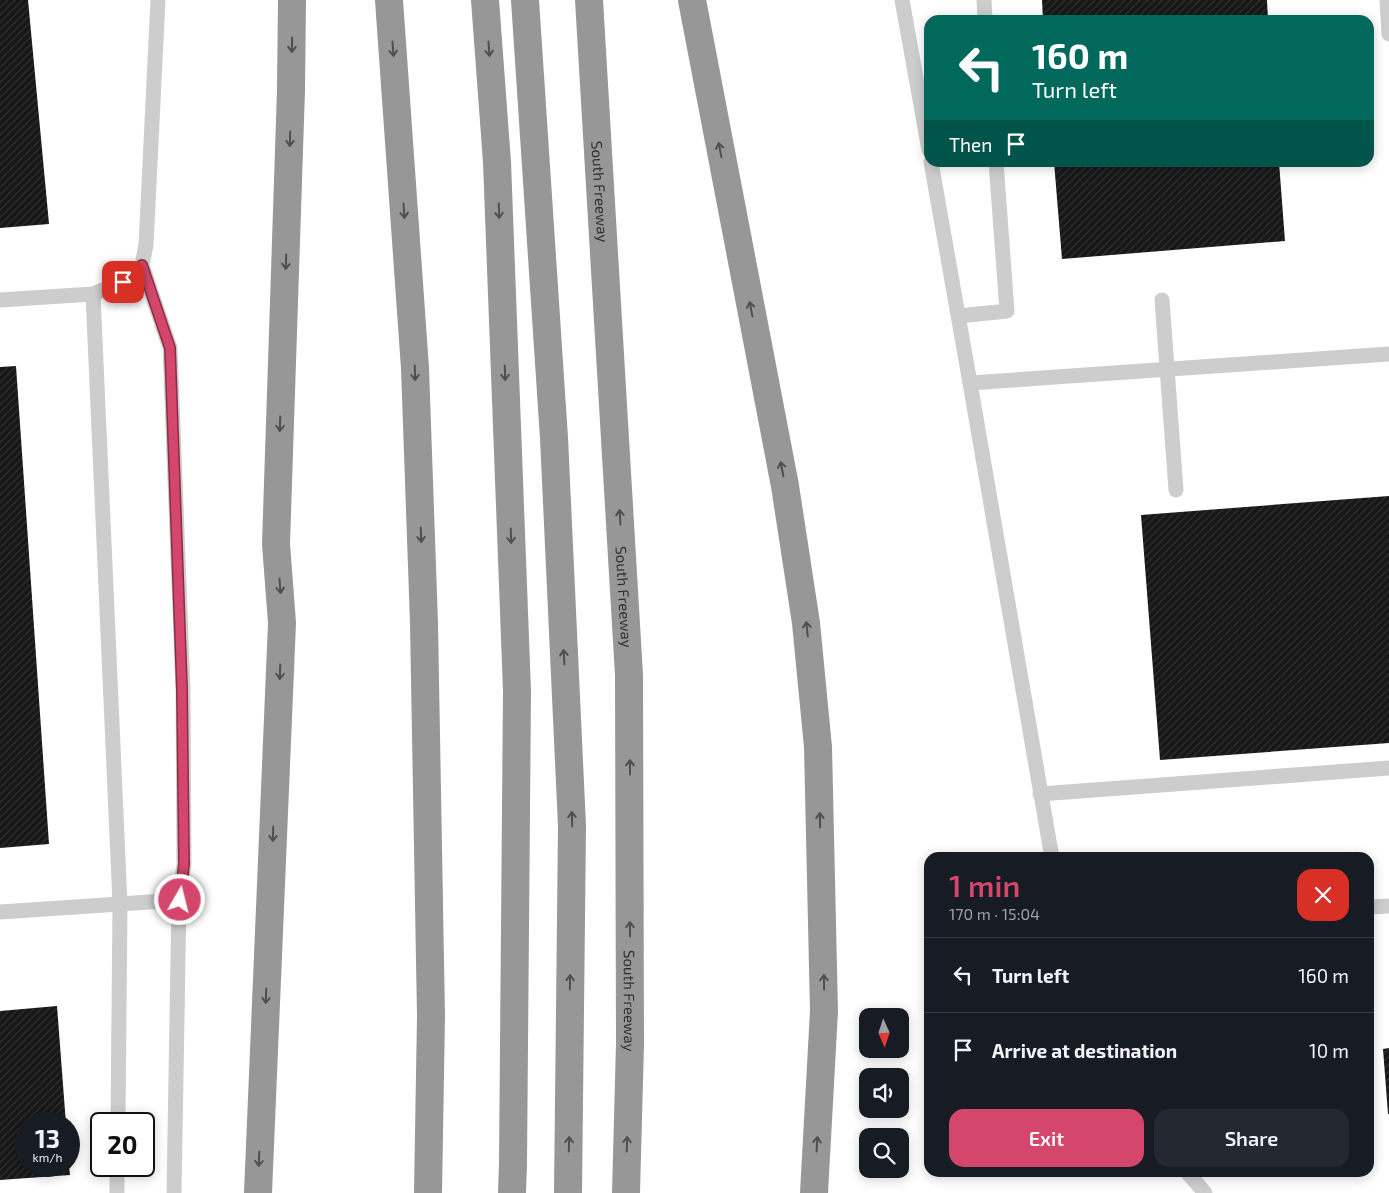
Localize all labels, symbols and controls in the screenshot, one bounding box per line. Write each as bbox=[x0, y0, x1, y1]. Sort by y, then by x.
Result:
text: 160 m bbox=[1032, 34, 1128, 76]
icon: left bbox=[949, 35, 1014, 100]
one-way arrow bbox=[287, 36, 297, 53]
one-way arrow bbox=[388, 40, 397, 56]
one-way arrow bbox=[484, 40, 494, 56]
text: Turn left bbox=[1032, 76, 1117, 102]
one-way arrow bbox=[285, 130, 295, 147]
icon: arrive bbox=[1002, 130, 1030, 158]
text: Then bbox=[949, 133, 992, 156]
street label: South Freeway bbox=[588, 140, 612, 243]
one-way arrow bbox=[715, 142, 725, 158]
one-way arrow bbox=[399, 202, 409, 218]
one-way arrow bbox=[494, 202, 504, 219]
one-way arrow bbox=[281, 253, 291, 269]
pin bbox=[102, 261, 144, 303]
icon: arrive bbox=[109, 268, 137, 296]
one-way arrow bbox=[746, 302, 756, 318]
one-way arrow bbox=[500, 364, 510, 381]
one-way arrow bbox=[411, 365, 420, 381]
one-way arrow bbox=[276, 416, 285, 432]
one-way arrow bbox=[777, 461, 787, 477]
one-way arrow bbox=[615, 509, 624, 525]
one-way arrow bbox=[416, 527, 425, 543]
one-way arrow bbox=[507, 527, 516, 543]
street label: South Freeway bbox=[612, 546, 636, 648]
one-way arrow bbox=[275, 578, 284, 594]
one-way arrow bbox=[802, 622, 812, 638]
one-way arrow bbox=[560, 649, 569, 665]
one-way arrow bbox=[275, 663, 285, 679]
one-way arrow bbox=[625, 759, 635, 776]
one-way arrow bbox=[567, 812, 576, 828]
one-way arrow bbox=[815, 812, 825, 828]
one-way arrow bbox=[268, 826, 278, 842]
text: 1 min bbox=[949, 867, 1020, 903]
button: close bbox=[1297, 869, 1349, 921]
position arrow bbox=[153, 873, 205, 925]
text: 170 m · 15:04 bbox=[949, 904, 1040, 923]
one-way arrow bbox=[625, 922, 635, 938]
street label: South Freeway bbox=[621, 950, 639, 1052]
icon: left bbox=[949, 961, 977, 989]
text: Turn left bbox=[992, 964, 1069, 987]
text: 160 m bbox=[1298, 964, 1349, 987]
one-way arrow bbox=[565, 974, 575, 990]
one-way arrow bbox=[819, 974, 828, 990]
one-way arrow bbox=[262, 988, 271, 1004]
north arrow bbox=[859, 1008, 909, 1058]
map controls bbox=[859, 1008, 909, 1178]
icon: arrive bbox=[949, 1036, 977, 1064]
text: Arrive at destination bbox=[992, 1039, 1177, 1062]
text: 10 m bbox=[1309, 1039, 1349, 1062]
button: sound bbox=[859, 1068, 909, 1118]
button: Exit bbox=[949, 1109, 1144, 1167]
button: Share bbox=[1154, 1109, 1349, 1167]
speed limit sign: 20 bbox=[90, 1112, 155, 1177]
text: 13 bbox=[35, 1123, 60, 1153]
button: search bbox=[859, 1128, 909, 1178]
one-way arrow bbox=[564, 1137, 574, 1153]
one-way arrow bbox=[623, 1137, 632, 1153]
one-way arrow bbox=[812, 1137, 821, 1153]
text: km/h bbox=[33, 1150, 62, 1164]
one-way arrow bbox=[255, 1150, 264, 1166]

